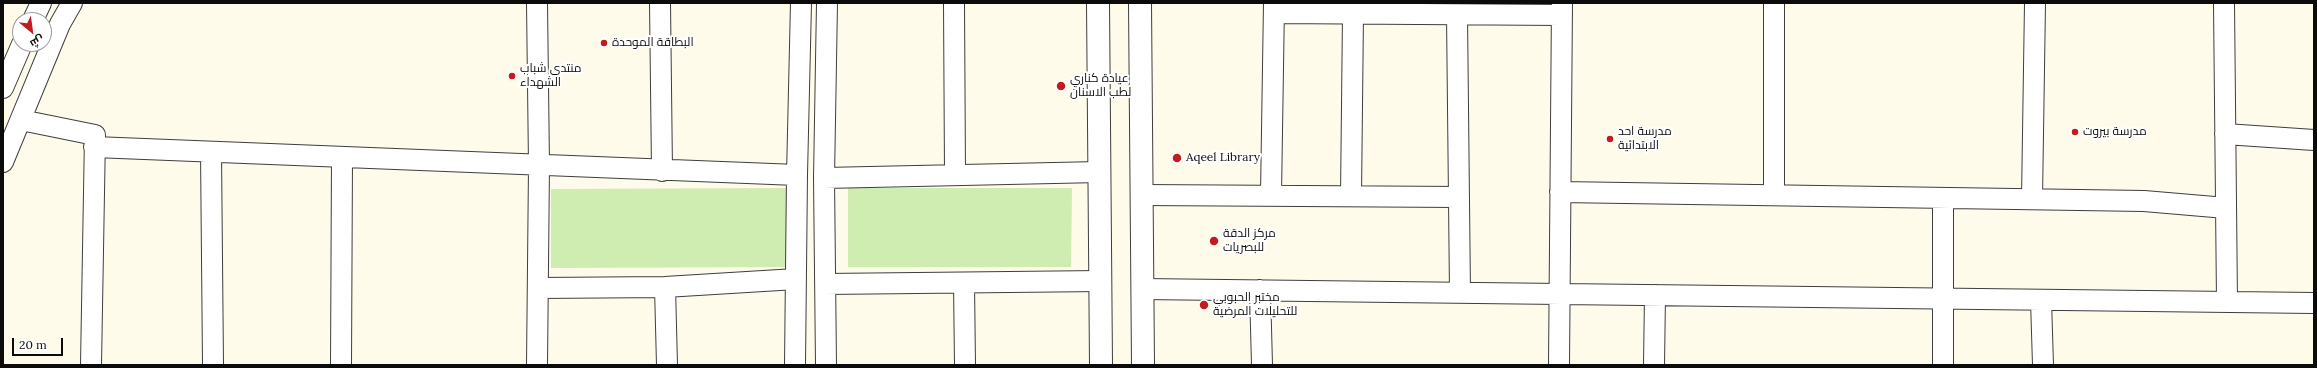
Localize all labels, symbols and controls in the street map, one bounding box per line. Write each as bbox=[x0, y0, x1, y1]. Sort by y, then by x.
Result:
north arrow bbox=[12, 12, 52, 52]
text: ش bbox=[28, 32, 47, 51]
place label: البطاقة الموحدة bbox=[612, 36, 694, 50]
marker: البطاقة الموحدة bbox=[599, 38, 609, 48]
place label: منتدى شباب الشهداء bbox=[520, 62, 582, 90]
marker: منتدى شباب الشهداء bbox=[507, 71, 517, 81]
place label: عيادة كناري لطب الاسنان bbox=[1070, 72, 1131, 100]
marker: عيادة كناري لطب الاسنان bbox=[1055, 80, 1067, 92]
place label: مدرسة احد الابتدائية bbox=[1618, 125, 1672, 153]
place label: مدرسة بيروت bbox=[2083, 125, 2147, 139]
marker: مدرسة بيروت bbox=[2070, 127, 2080, 137]
marker: مدرسة احد الابتدائية bbox=[1605, 134, 1615, 144]
place label: Aqeel Library bbox=[1186, 151, 1260, 165]
marker: Aqeel Library bbox=[1171, 152, 1183, 164]
place label: مركز الدقة للبصريات bbox=[1223, 227, 1276, 255]
marker: مركز الدقة للبصريات bbox=[1208, 235, 1220, 247]
place label: مختبر الحبوبي للتحليلات المرضية bbox=[1213, 291, 1297, 319]
marker: مختبر الحبوبي للتحليلات المرضية bbox=[1198, 299, 1210, 311]
scale bar bbox=[14, 330, 65, 356]
text: 20 m bbox=[19, 337, 47, 352]

